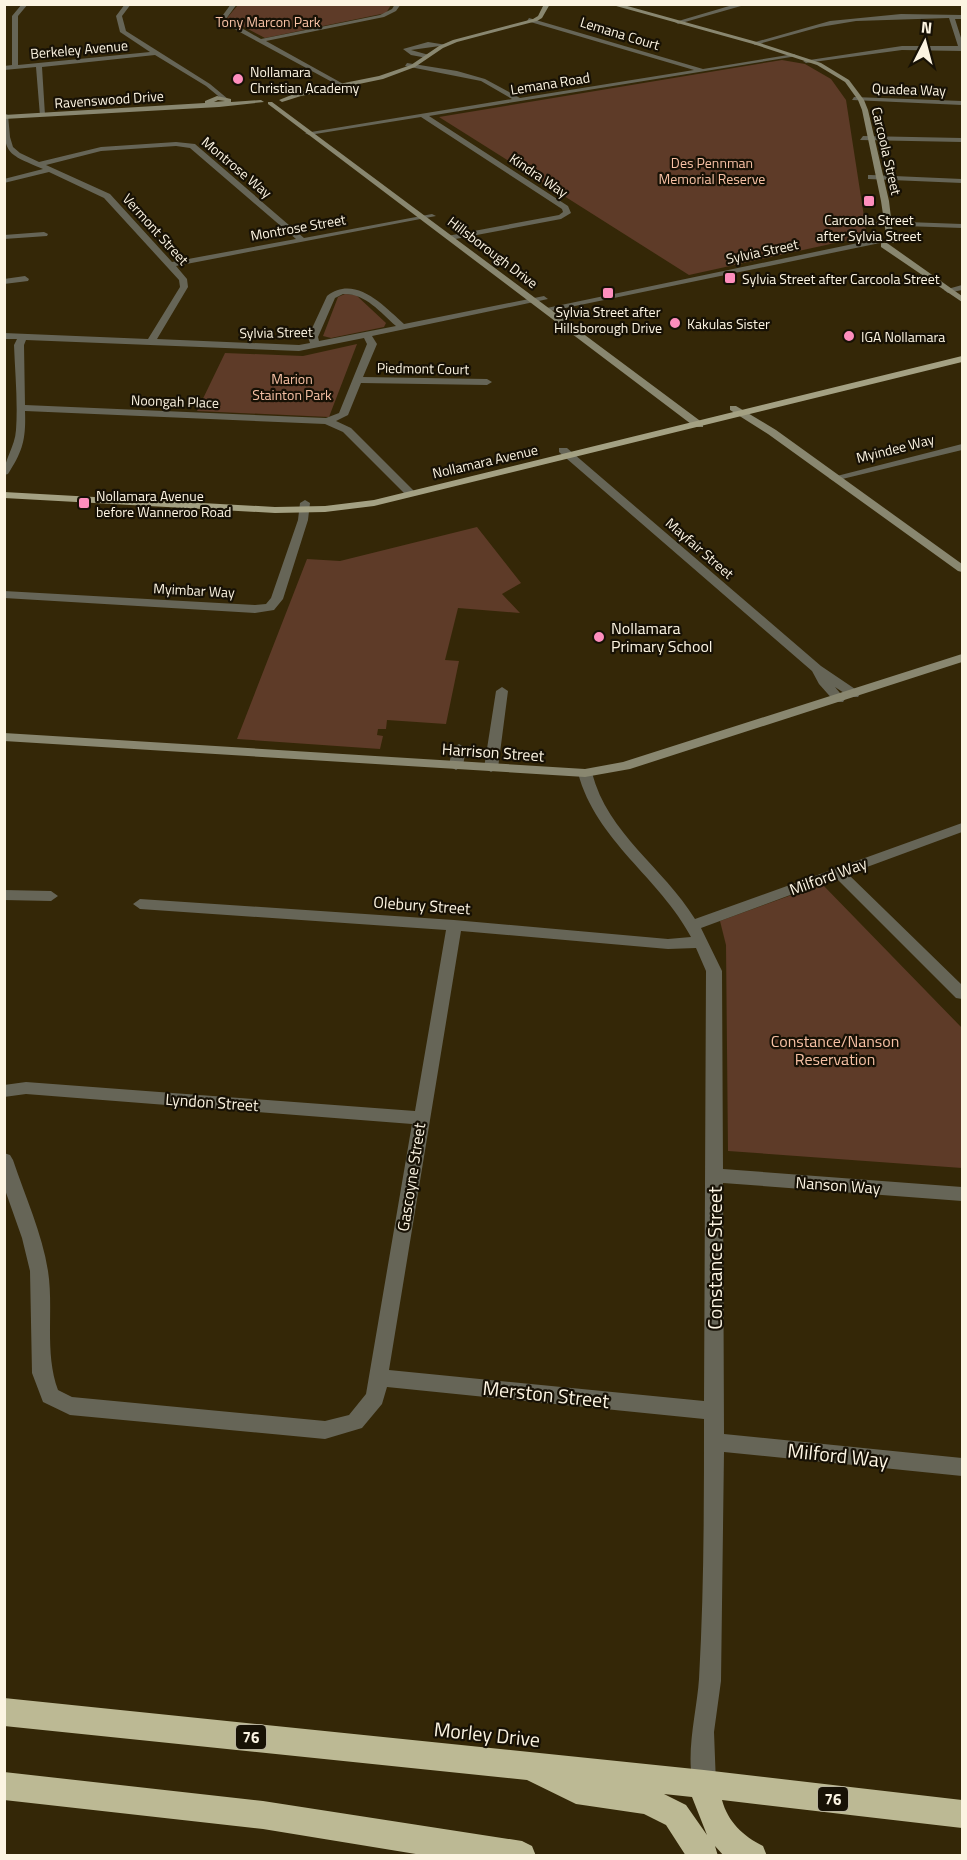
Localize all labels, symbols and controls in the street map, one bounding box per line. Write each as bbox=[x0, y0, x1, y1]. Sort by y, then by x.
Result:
park label: Tony Marcon Park bbox=[215, 11, 321, 32]
street label: Lemana Court bbox=[578, 11, 662, 55]
north arrow bbox=[895, 12, 955, 72]
text: N bbox=[920, 15, 933, 40]
street label: Berkeley Avenue bbox=[29, 34, 129, 64]
place label: Nollamara Christian Academy bbox=[250, 61, 360, 98]
street label: Lemana Road bbox=[509, 66, 591, 100]
marker: Nollamara Christian Academy bbox=[231, 72, 245, 86]
street label: Quadea Way bbox=[872, 77, 947, 101]
street label: Ravenswood Drive bbox=[54, 85, 164, 113]
street label: Carcoola Street bbox=[867, 105, 907, 197]
street label: Montrose Way bbox=[197, 131, 277, 203]
street label: Kindra Way bbox=[505, 148, 573, 203]
park label: Des Pennman Memorial Reserve bbox=[659, 152, 765, 189]
street label: Vermont Street bbox=[118, 188, 194, 270]
marker: Carcoola Street after Sylvia Street bbox=[862, 194, 876, 208]
street label: Montrose Street bbox=[249, 208, 347, 246]
place label: Carcoola Street after Sylvia Street bbox=[817, 209, 922, 246]
street label: Hillsborough Drive bbox=[443, 211, 543, 293]
street label: Sylvia Street bbox=[724, 233, 800, 269]
place label: Sylvia Street after Carcoola Street bbox=[742, 268, 940, 289]
marker: Sylvia Street after Carcoola Street bbox=[723, 271, 737, 285]
marker: Sylvia Street after Hillsborough Drive bbox=[601, 286, 615, 300]
place label: Sylvia Street after Hillsborough Drive bbox=[554, 301, 662, 338]
place label: Kakulas Sister bbox=[687, 313, 770, 334]
marker: Kakulas Sister bbox=[668, 316, 682, 330]
street label: Sylvia Street bbox=[239, 321, 313, 343]
place label: IGA Nollamara bbox=[861, 326, 945, 347]
marker: IGA Nollamara bbox=[842, 329, 856, 343]
street label: Piedmont Court bbox=[377, 357, 469, 379]
park label: Marion Stainton Park bbox=[252, 368, 332, 405]
street label: Noongah Place bbox=[131, 389, 219, 413]
street label: Myindee Way bbox=[854, 428, 936, 468]
street label: Nollamara Avenue bbox=[430, 439, 540, 483]
place label: Nollamara Avenue before Wanneroo Road bbox=[96, 485, 231, 522]
marker: Nollamara Avenue before Wanneroo Road bbox=[77, 496, 91, 510]
street label: Mayfair Street bbox=[661, 512, 739, 584]
street label: Myimbar Way bbox=[153, 577, 235, 603]
place label: Nollamara Primary School bbox=[611, 616, 713, 658]
marker: Nollamara Primary School bbox=[592, 630, 606, 644]
street label: Harrison Street bbox=[441, 736, 545, 768]
street label: Milford Way bbox=[786, 851, 870, 901]
street label: Olebury Street bbox=[373, 890, 472, 920]
park label: Constance/Nanson Reservation bbox=[771, 1029, 899, 1071]
street label: Lyndon Street bbox=[165, 1087, 260, 1117]
street label: Gascoyne Street bbox=[391, 1121, 431, 1233]
street label: Nanson Way bbox=[795, 1170, 882, 1200]
street label: Constance Street bbox=[699, 1186, 730, 1330]
street label: Merston Street bbox=[481, 1372, 611, 1416]
street label: Milford Way bbox=[786, 1434, 890, 1476]
street label: Morley Drive bbox=[432, 1713, 542, 1755]
road number: 76 bbox=[236, 1725, 266, 1749]
road number: 76 bbox=[818, 1787, 848, 1811]

